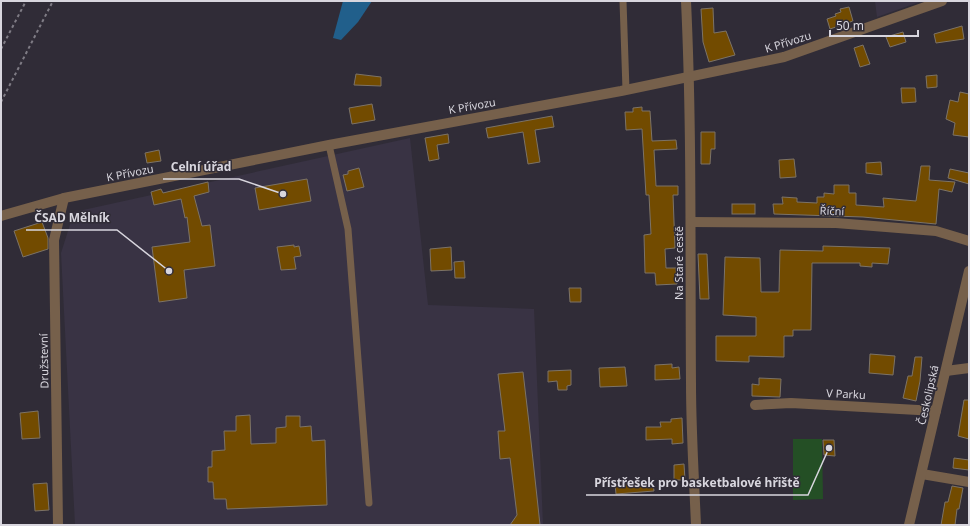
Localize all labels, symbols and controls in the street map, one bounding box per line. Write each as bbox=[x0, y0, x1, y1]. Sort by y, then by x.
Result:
scale bar bbox=[830, 12, 918, 38]
text: 50 m bbox=[836, 17, 864, 34]
street label: K Přívozu bbox=[763, 27, 813, 56]
street label: K Přívozu bbox=[447, 94, 497, 117]
callout: Celní úřad bbox=[163, 155, 239, 179]
text: Celní úřad bbox=[171, 158, 231, 175]
street label: K Přívozu bbox=[105, 161, 155, 184]
street label: Říční bbox=[819, 203, 846, 218]
callout: ČSAD Mělník bbox=[26, 206, 117, 230]
text: ČSAD Mělník bbox=[34, 209, 110, 226]
street label: Na Staré cestě bbox=[671, 226, 686, 300]
street label: Družstevní bbox=[36, 332, 51, 389]
street label: Českolipská bbox=[913, 364, 942, 426]
street label: V Parku bbox=[826, 385, 866, 402]
callout: Přístřešek pro basketbalové hřiště bbox=[586, 471, 808, 495]
text: Přístřešek pro basketbalové hřiště bbox=[594, 474, 800, 491]

